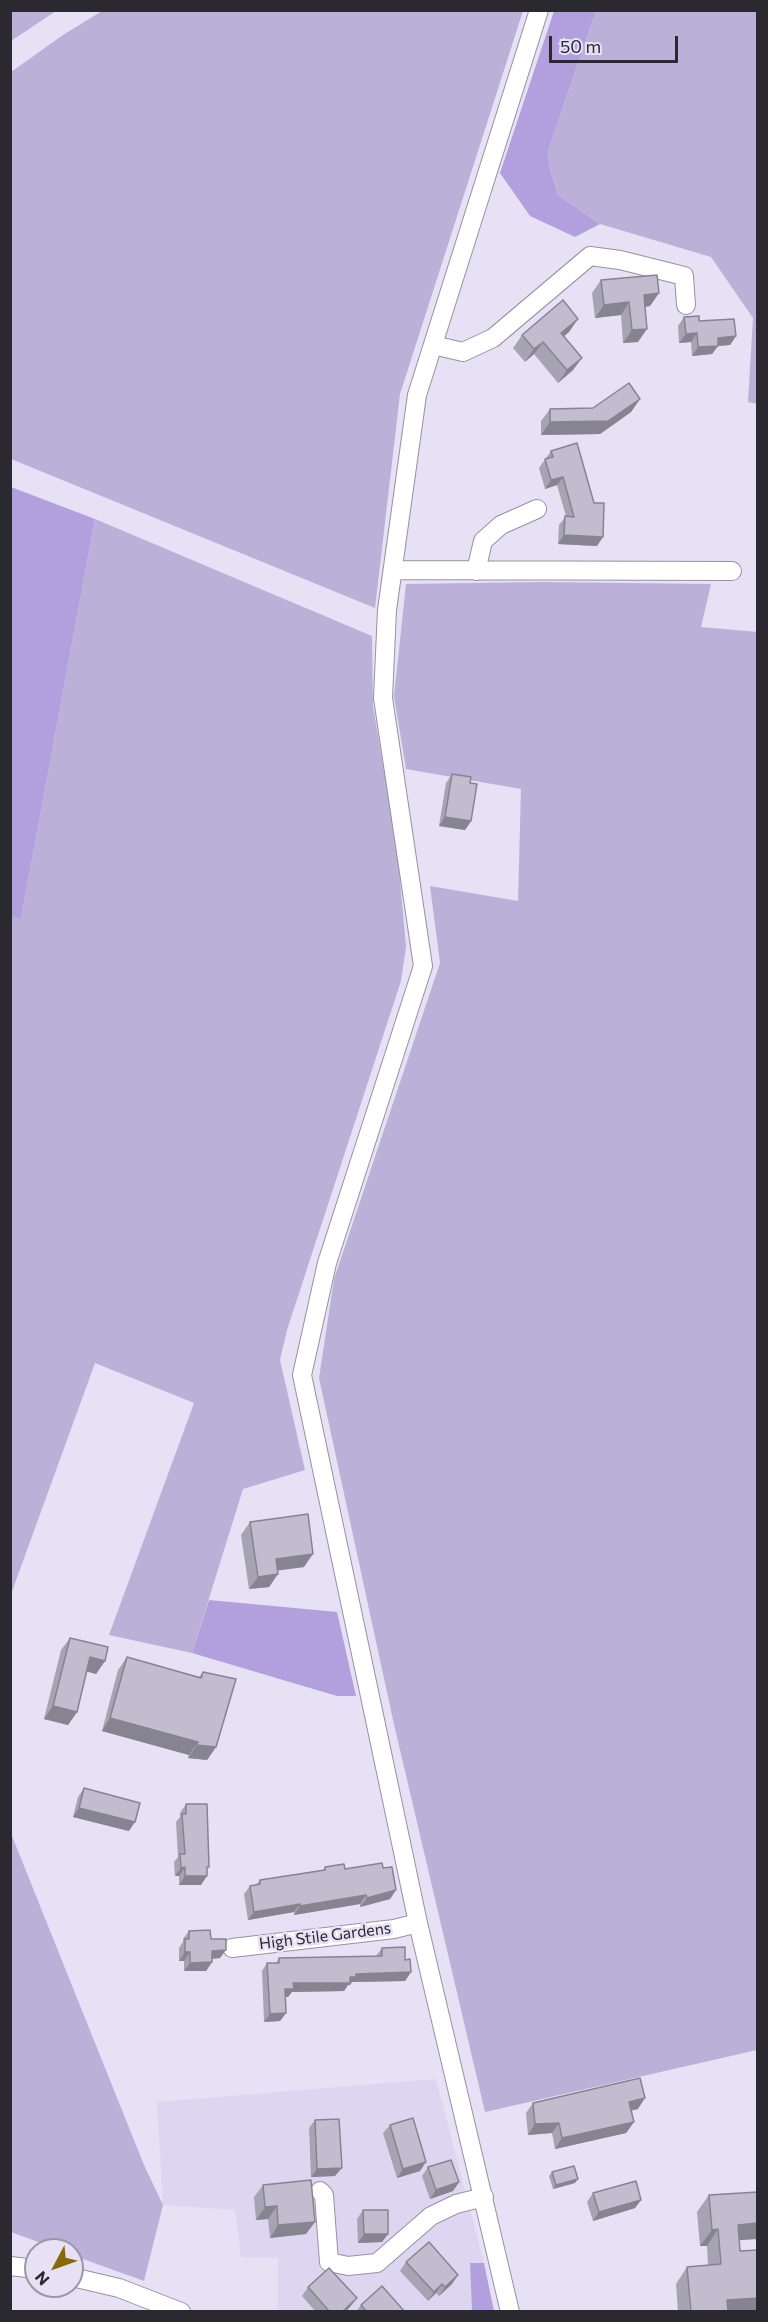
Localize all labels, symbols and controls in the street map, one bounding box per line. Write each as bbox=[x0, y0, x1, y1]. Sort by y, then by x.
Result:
scale bar bbox=[552, 24, 681, 62]
text: 50 m bbox=[560, 35, 601, 57]
street label: High Stile Gardens bbox=[258, 1918, 392, 1954]
north arrow bbox=[24, 2238, 84, 2298]
text: N bbox=[30, 2268, 53, 2290]

